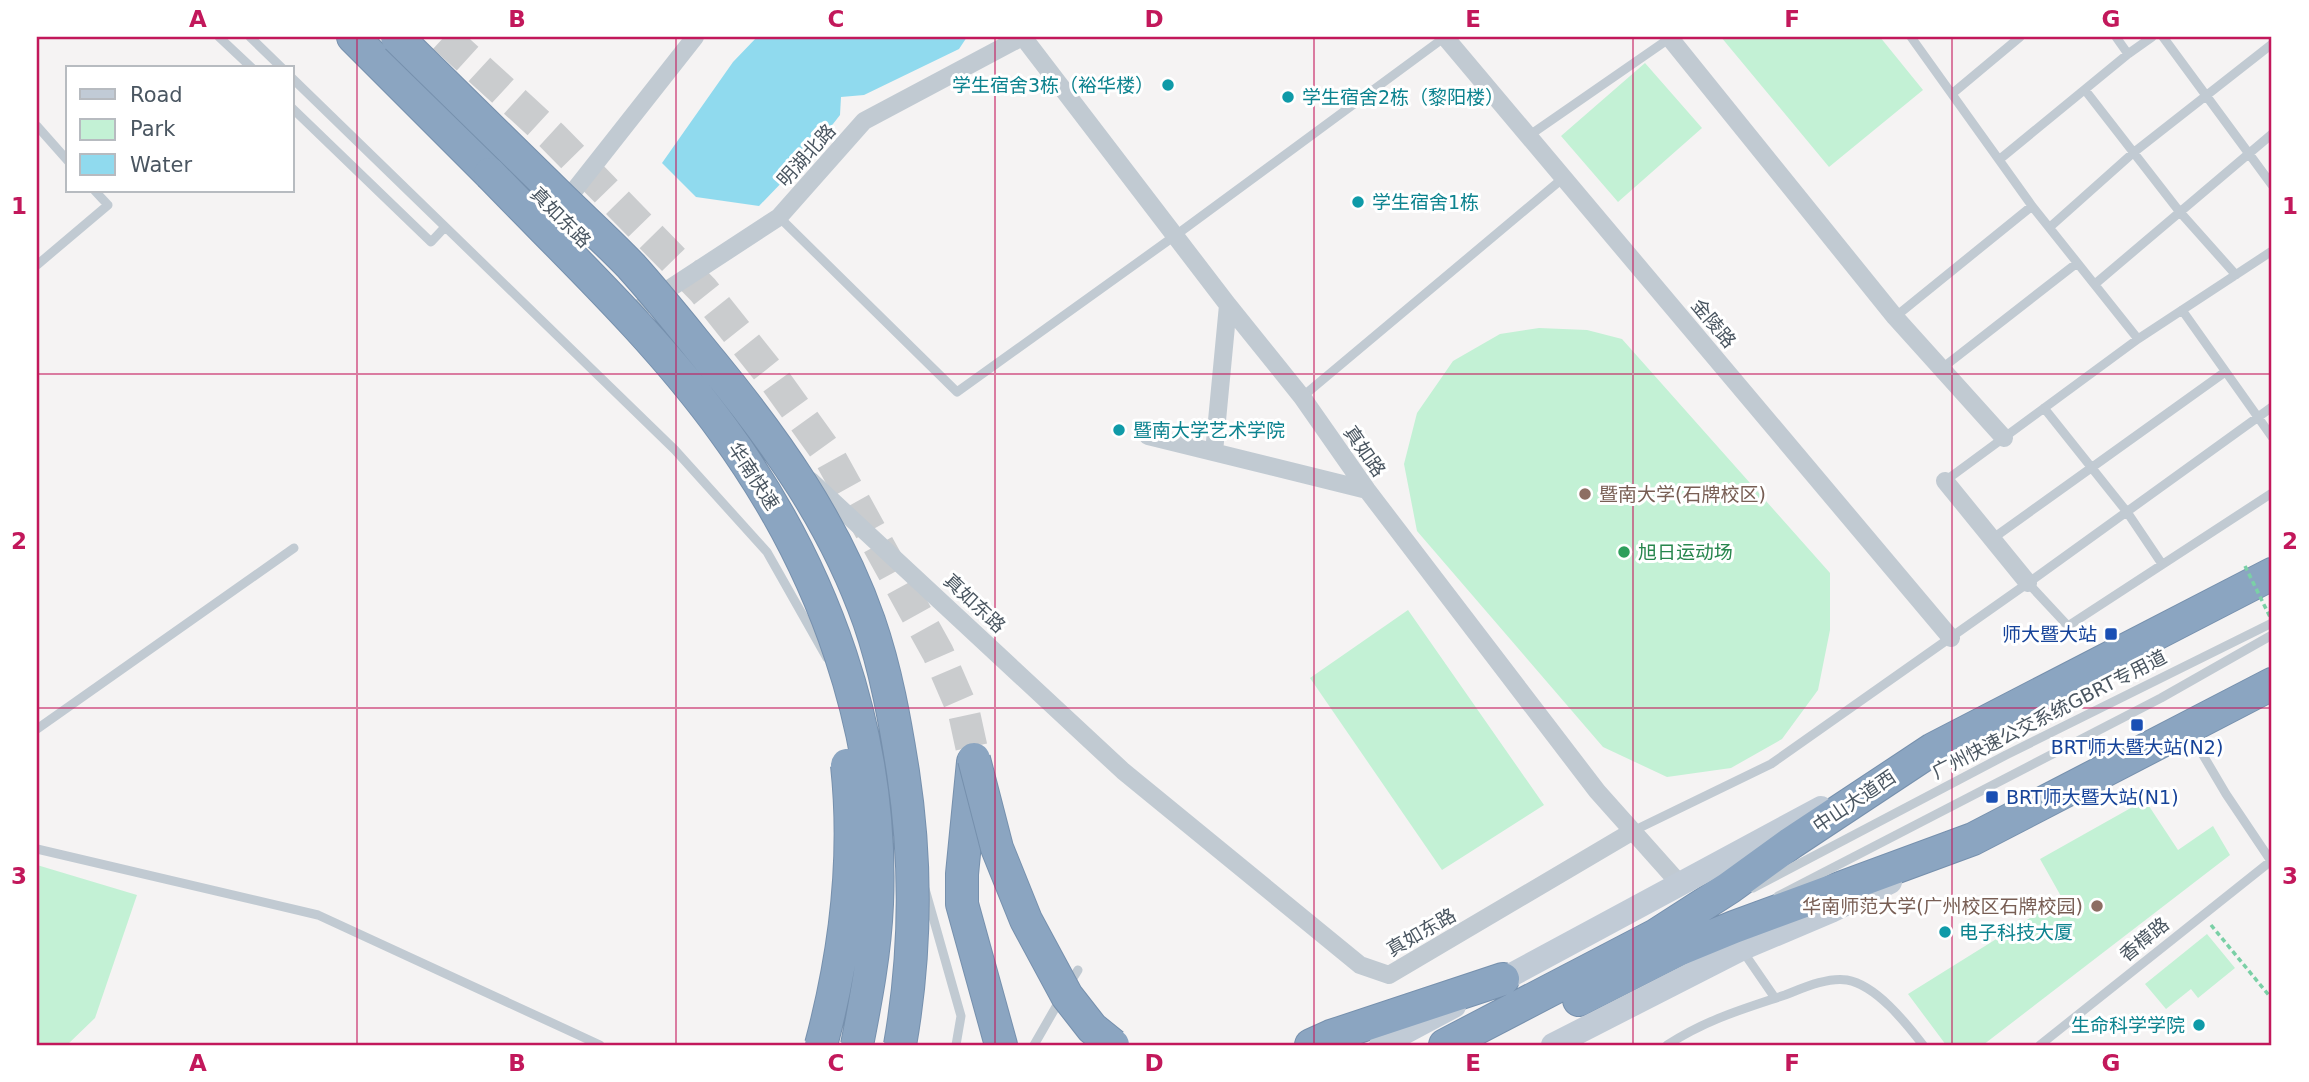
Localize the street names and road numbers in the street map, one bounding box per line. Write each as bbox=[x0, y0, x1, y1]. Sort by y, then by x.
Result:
street label: 明湖北路 bbox=[772, 119, 840, 191]
street label: 真如东路 bbox=[526, 182, 596, 252]
street label: 金陵路 bbox=[1687, 294, 1741, 352]
street label: 真如路 bbox=[1340, 421, 1390, 481]
street label: 华南快速 bbox=[724, 438, 784, 514]
street label: 真如东路 bbox=[940, 569, 1010, 637]
street label: 广州快速公交系统GBRT专用道 bbox=[1928, 645, 2170, 783]
street label: 中山大道西 bbox=[1808, 765, 1900, 837]
street label: 真如东路 bbox=[1383, 903, 1459, 961]
street label: 香樟路 bbox=[2115, 913, 2173, 965]

